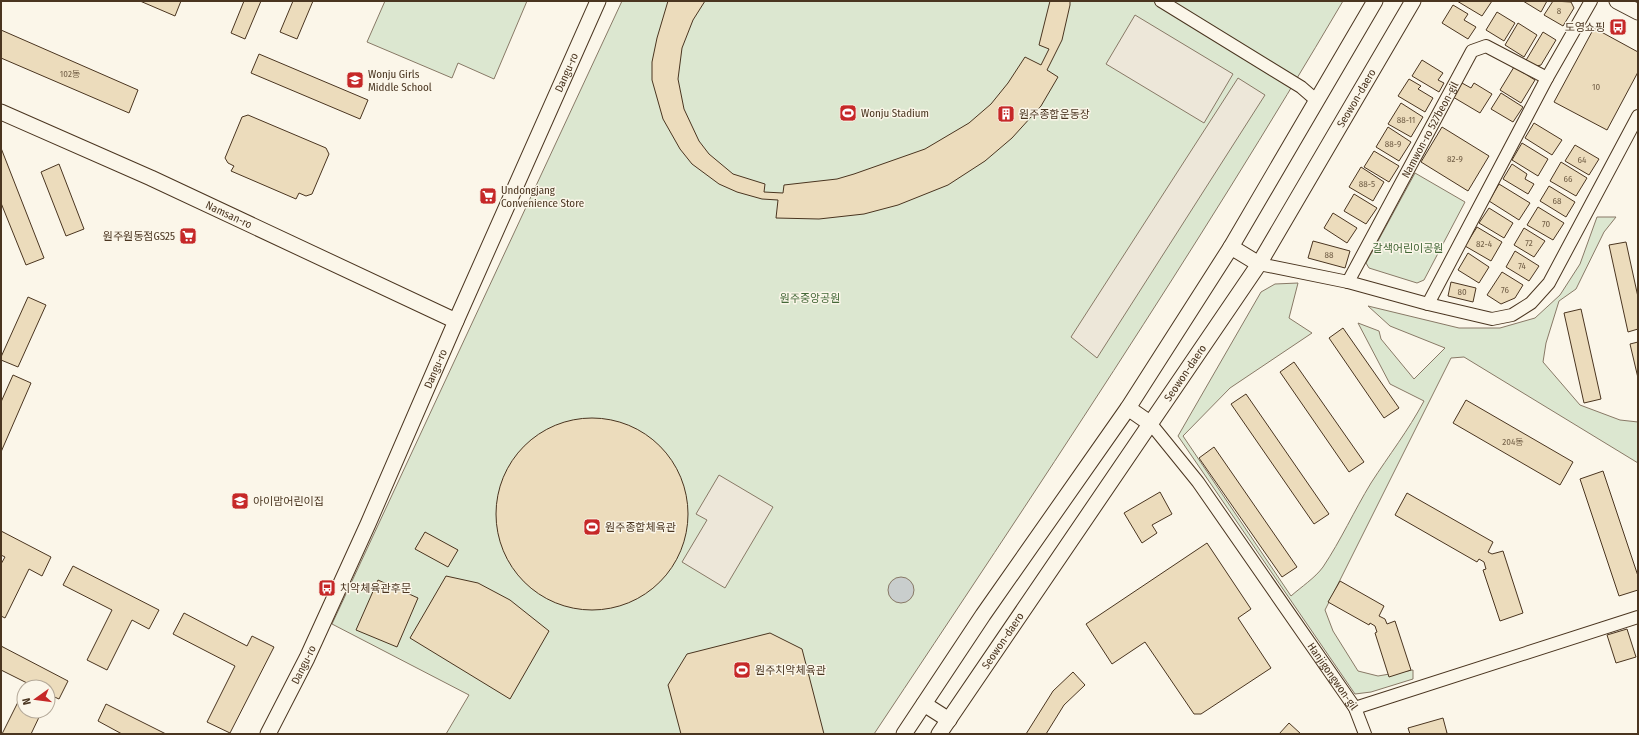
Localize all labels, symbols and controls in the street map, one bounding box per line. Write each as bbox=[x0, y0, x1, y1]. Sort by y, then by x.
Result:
house number: 8 bbox=[1557, 6, 1562, 16]
bus stop icon: 도영쇼핑 bbox=[1608, 17, 1628, 37]
place label: 도영쇼핑 bbox=[1565, 21, 1605, 34]
street label: Dangu-ro bbox=[552, 50, 581, 94]
street label: Seowon-daero bbox=[1334, 66, 1379, 130]
place label: Wonju Girls Middle School bbox=[368, 68, 432, 94]
house number: 102동 bbox=[60, 69, 80, 79]
school or university icon: Wonju Girls Middle School bbox=[345, 70, 365, 90]
street label: Namwon-ro 527beon-gil bbox=[1399, 79, 1461, 180]
house number: 10 bbox=[1592, 82, 1600, 92]
sports icon: Wonju Stadium bbox=[838, 103, 858, 123]
building icon: 원주종합운동장 bbox=[996, 104, 1016, 124]
place label: Wonju Stadium bbox=[861, 107, 929, 120]
place label: 원주종합운동장 bbox=[1019, 108, 1090, 121]
house number: 88-11 bbox=[1397, 115, 1415, 125]
house number: 88-9 bbox=[1385, 139, 1401, 149]
house number: 82-9 bbox=[1447, 154, 1463, 164]
house number: 64 bbox=[1578, 155, 1587, 165]
house number: 66 bbox=[1564, 174, 1573, 184]
house number: 88-5 bbox=[1359, 179, 1375, 189]
place label: Undongjang Convenience Store bbox=[501, 184, 584, 210]
supermarket icon: Undongjang Convenience Store bbox=[478, 186, 498, 206]
house number: 68 bbox=[1553, 196, 1562, 206]
street label: Namsan-ro bbox=[204, 198, 254, 231]
house number: 70 bbox=[1542, 219, 1550, 229]
supermarket icon: 원주원동점GS25 bbox=[178, 226, 198, 246]
place label: 원주원동점GS25 bbox=[103, 230, 175, 243]
house number: 72 bbox=[1525, 238, 1533, 248]
house number: 82-4 bbox=[1476, 239, 1493, 249]
park label: 갈색어린이공원 bbox=[1373, 242, 1443, 255]
house number: 88 bbox=[1324, 250, 1334, 260]
house number: 74 bbox=[1518, 261, 1526, 271]
house number: 76 bbox=[1501, 285, 1509, 295]
house number: 80 bbox=[1457, 287, 1467, 297]
park label: 원주중앙공원 bbox=[780, 292, 840, 305]
street label: Seowon-daero bbox=[1161, 342, 1209, 404]
street label: Dangu-ro bbox=[421, 347, 450, 390]
house number: 204동 bbox=[1502, 437, 1524, 447]
school or university icon: 아이맘어린이집 bbox=[230, 491, 250, 511]
place label: 아이맘어린이집 bbox=[253, 495, 324, 508]
sports icon: 원주종합체육관 bbox=[582, 517, 602, 537]
place label: 원주종합체육관 bbox=[605, 521, 676, 534]
bus stop icon: 치악체육관후문 bbox=[317, 578, 337, 598]
place label: 치악체육관후문 bbox=[340, 582, 411, 595]
street label: Seowon-daero bbox=[979, 610, 1027, 671]
street label: Hanjigongwon-gil bbox=[1305, 640, 1361, 712]
street label: Dangu-ro bbox=[288, 643, 319, 686]
sports icon: 원주치악체육관 bbox=[732, 660, 752, 680]
place label: 원주치악체육관 bbox=[755, 664, 826, 677]
north arrow bbox=[16, 679, 56, 719]
text: N bbox=[20, 697, 34, 706]

